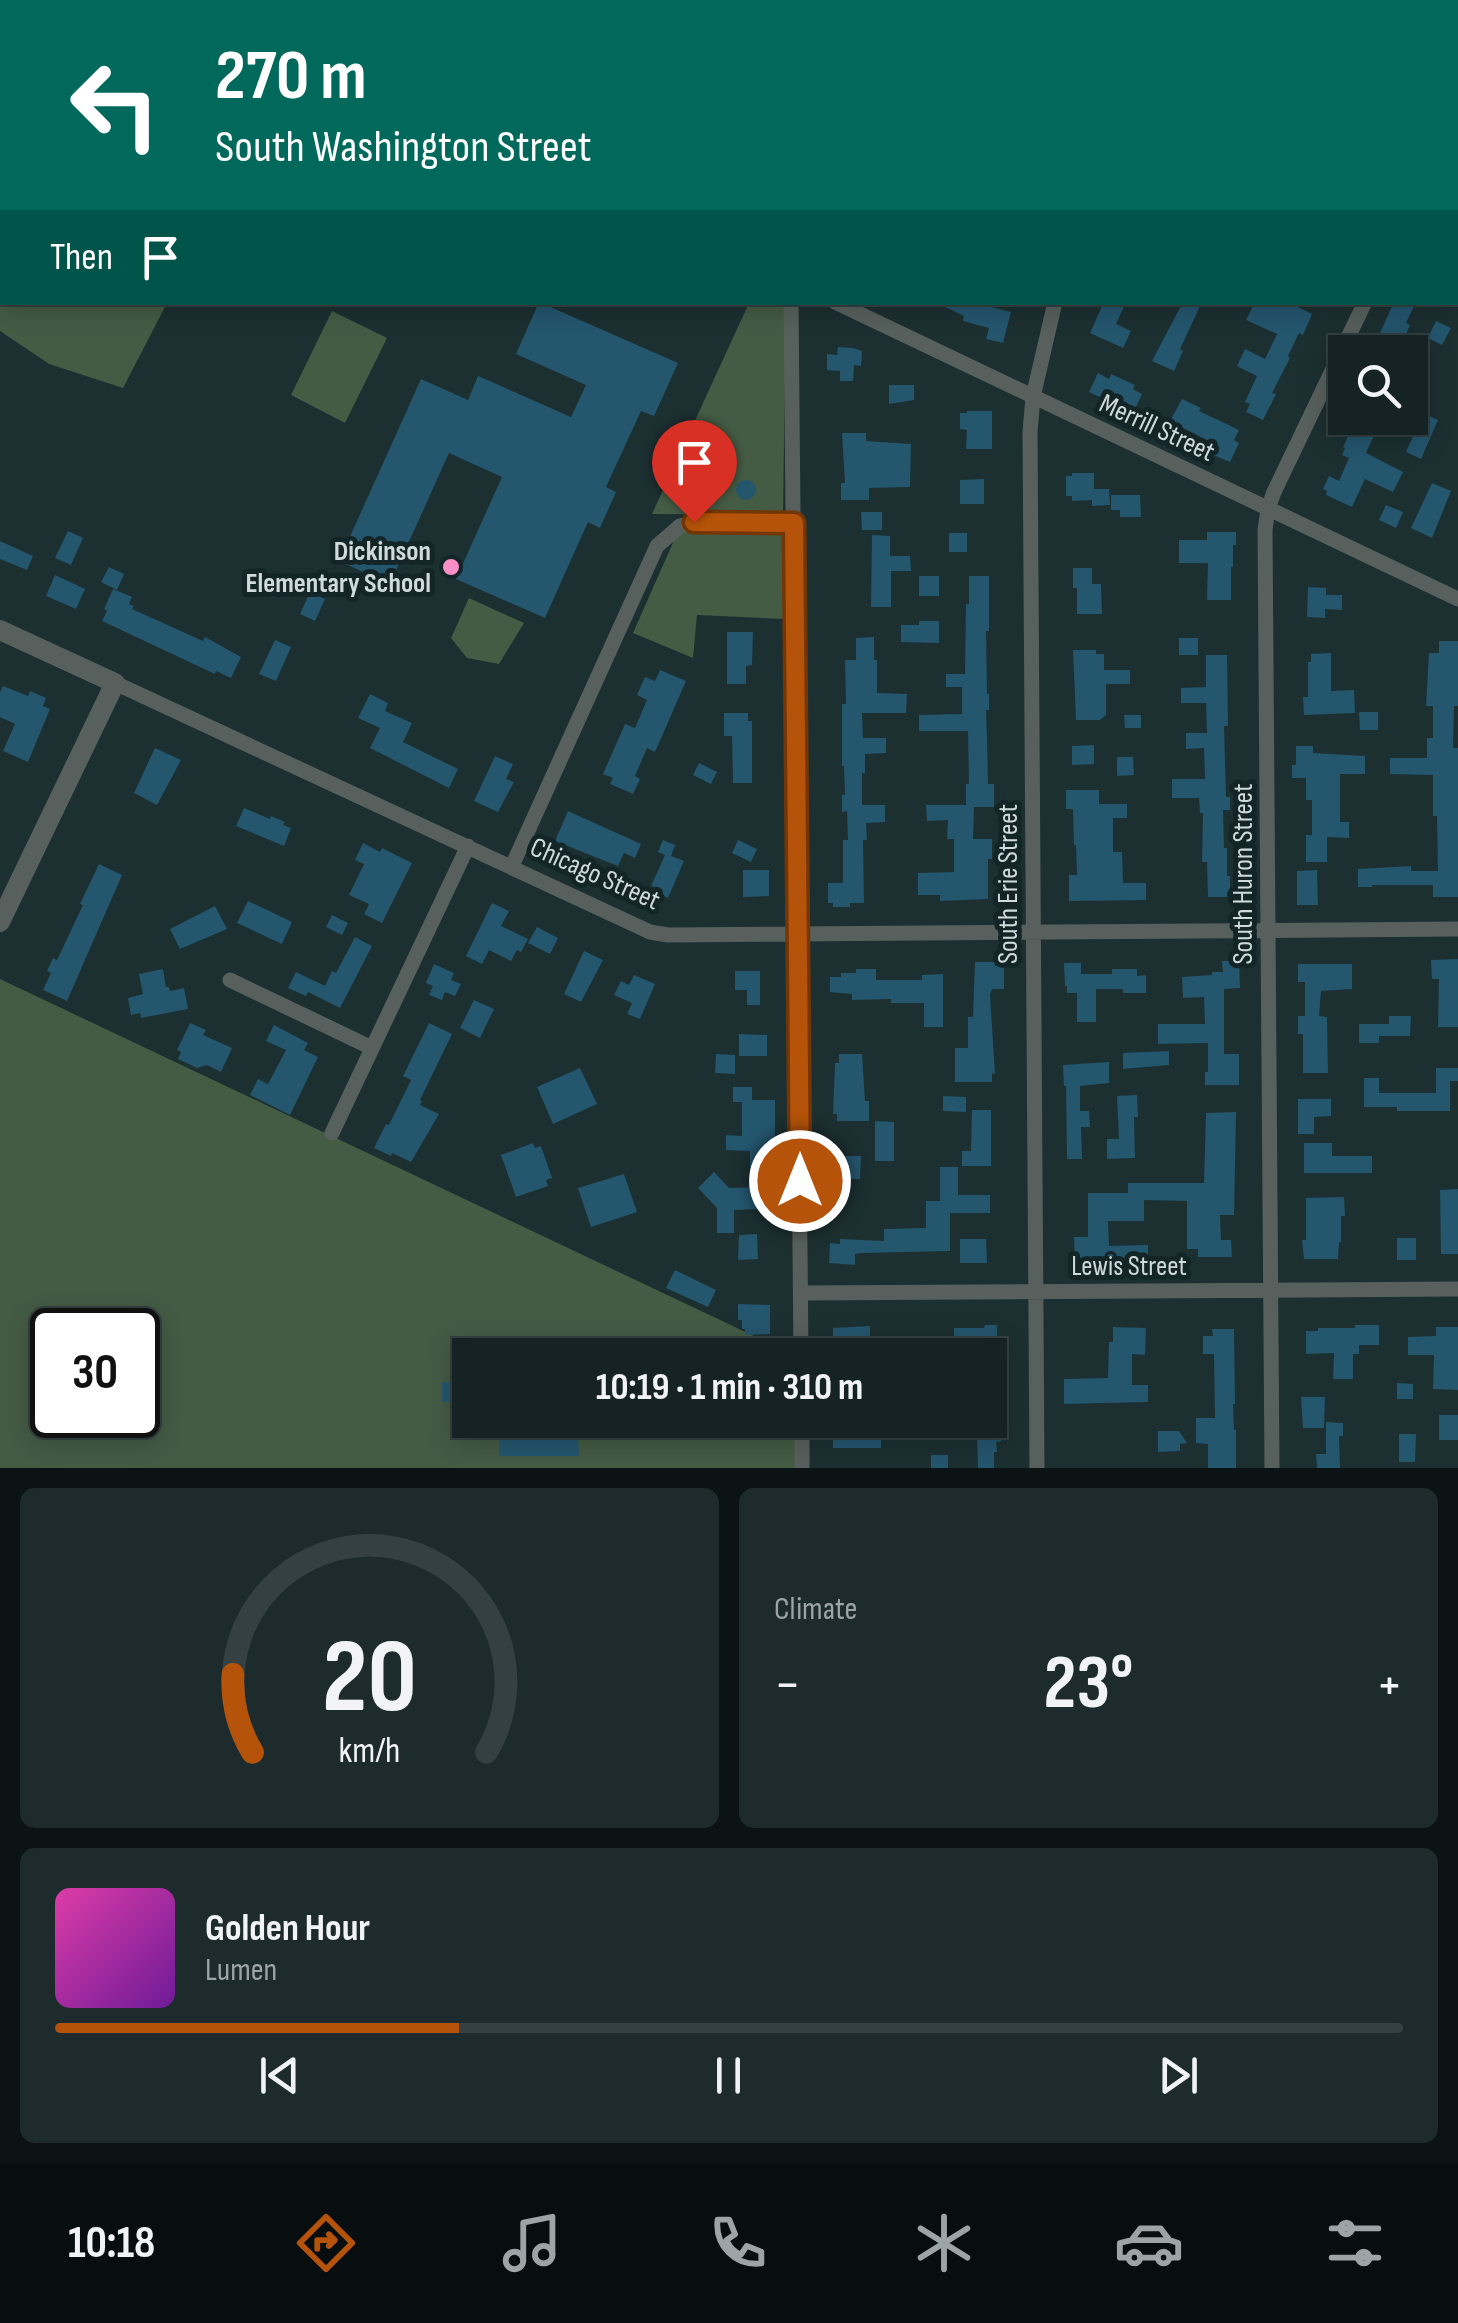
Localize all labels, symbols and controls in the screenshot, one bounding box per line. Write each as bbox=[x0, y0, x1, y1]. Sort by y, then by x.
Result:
text: 270 m bbox=[215, 35, 367, 119]
icon: left bbox=[50, 40, 180, 170]
text: South Washington Street bbox=[215, 120, 592, 175]
icon: arrive bbox=[133, 230, 188, 285]
text: Then bbox=[50, 235, 113, 280]
map controls bbox=[1328, 335, 1428, 435]
button: search bbox=[1328, 335, 1428, 435]
street label: Merrill Street bbox=[1094, 387, 1220, 469]
pin bbox=[652, 420, 737, 523]
icon: arrive bbox=[667, 435, 722, 490]
place label: Dickinson Elementary School bbox=[245, 535, 431, 600]
marker: Dickinson Elementary School bbox=[440, 556, 462, 578]
street label: South Huron Street bbox=[1227, 784, 1260, 964]
street label: South Erie Street bbox=[992, 804, 1025, 964]
street label: Chicago Street bbox=[525, 831, 665, 917]
position arrow bbox=[748, 1129, 852, 1233]
street label: Lewis Street bbox=[1071, 1250, 1187, 1283]
speed limit sign: 30 bbox=[30, 1308, 160, 1438]
text: 10:19 · 1 min · 310 m bbox=[596, 1365, 863, 1410]
text: Climate bbox=[774, 1590, 857, 1629]
text: 20 bbox=[322, 1616, 417, 1741]
text: 23° bbox=[1043, 1639, 1134, 1730]
text: − bbox=[774, 1652, 801, 1719]
text: + bbox=[1376, 1652, 1403, 1719]
text: km/h bbox=[339, 1730, 400, 1773]
text: Golden Hour bbox=[205, 1906, 370, 1951]
text: Lumen bbox=[205, 1951, 277, 1990]
icon: previous bbox=[252, 2048, 307, 2103]
icon: pause bbox=[701, 2048, 756, 2103]
icon: next bbox=[1151, 2048, 1206, 2103]
icon: directions bbox=[291, 2208, 361, 2278]
icon: music bbox=[497, 2208, 567, 2278]
icon: phone bbox=[703, 2208, 773, 2278]
icon: climate bbox=[909, 2208, 979, 2278]
icon: car bbox=[1114, 2208, 1184, 2278]
icon: filters bbox=[1320, 2208, 1390, 2278]
text: 10:18 bbox=[68, 2216, 155, 2271]

